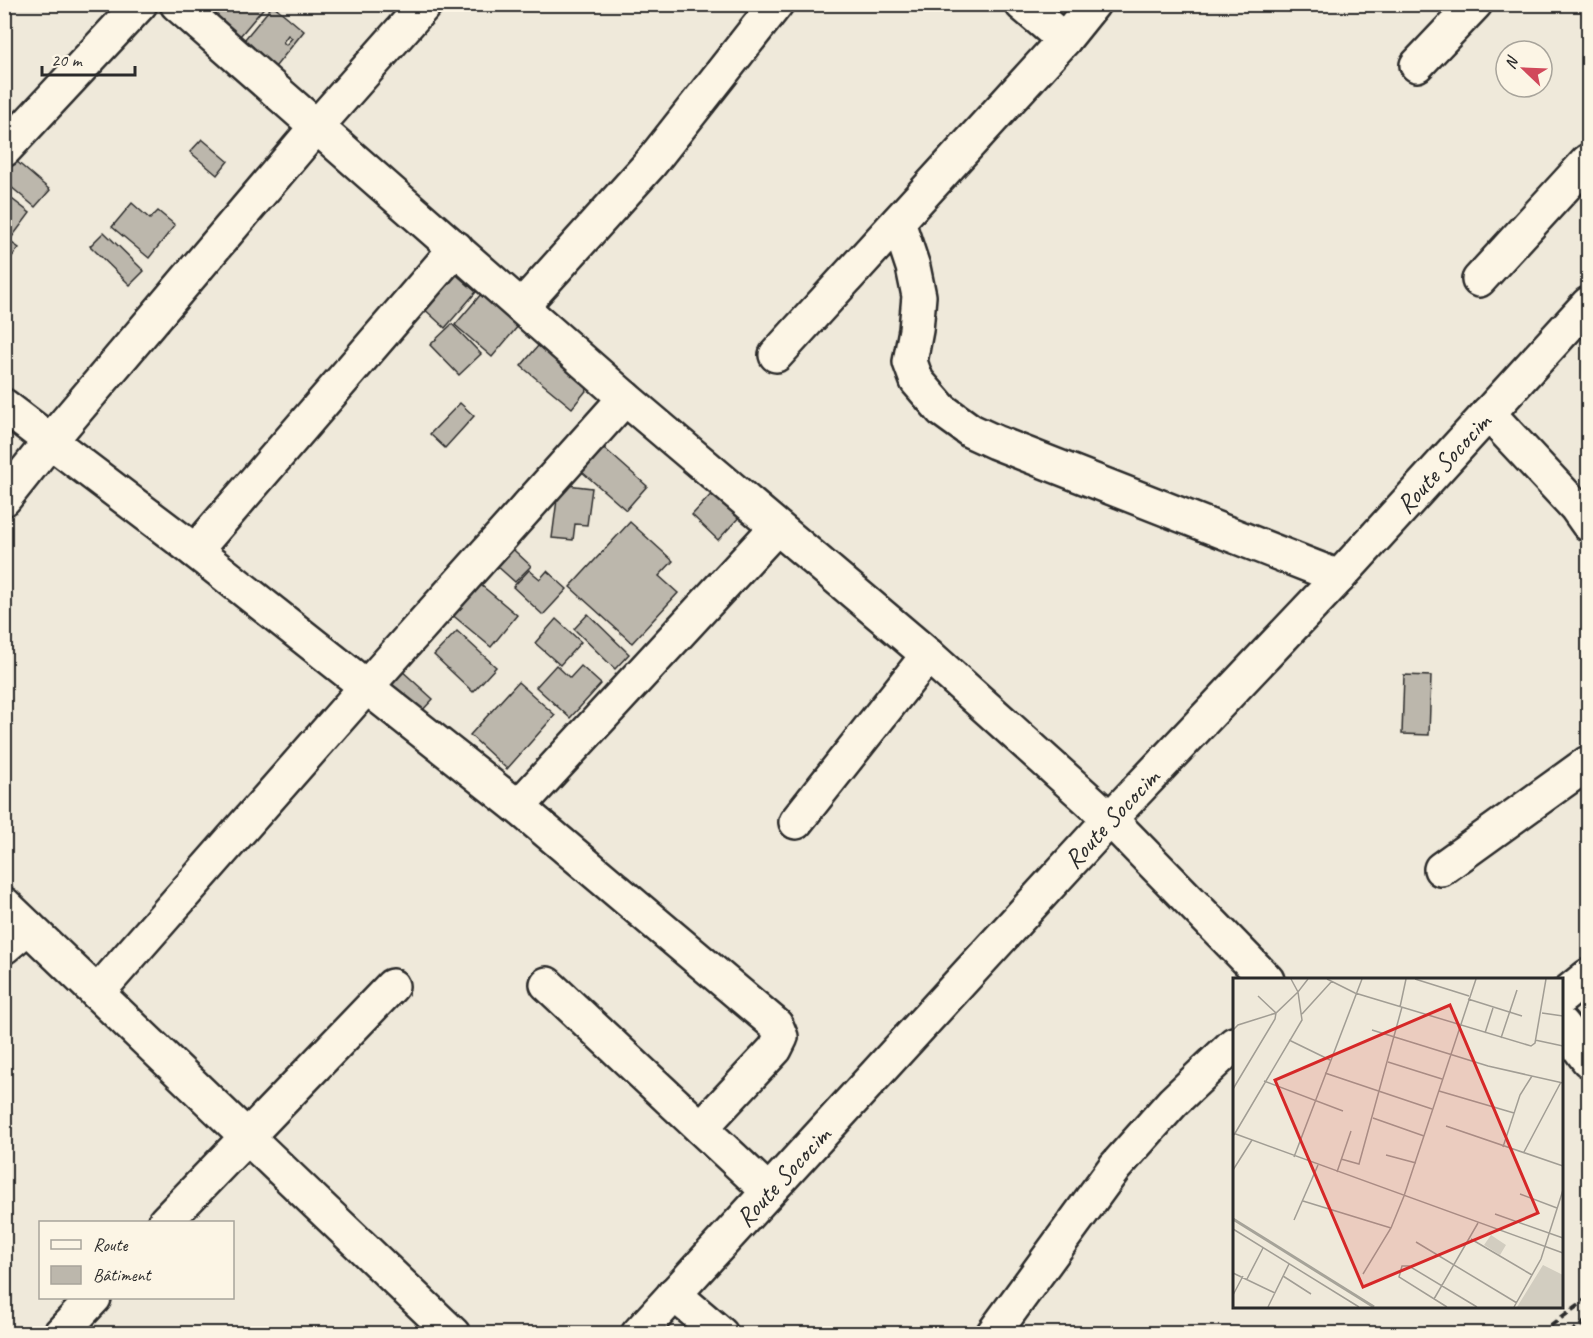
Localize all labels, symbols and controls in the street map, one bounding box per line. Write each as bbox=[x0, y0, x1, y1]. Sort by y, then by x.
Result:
scale bar bbox=[42, 39, 135, 77]
north arrow bbox=[1494, 39, 1554, 99]
text: 20 m bbox=[51, 49, 84, 71]
text: N bbox=[1500, 52, 1523, 72]
street label: Route Sococim bbox=[1389, 404, 1499, 521]
street label: Route Sococim bbox=[1057, 760, 1168, 876]
inset map bbox=[1233, 978, 1563, 1308]
street label: Route Sococim bbox=[729, 1117, 839, 1234]
legend bbox=[39, 1221, 234, 1299]
text: Route bbox=[93, 1234, 128, 1256]
text: Bâtiment bbox=[93, 1264, 153, 1286]

